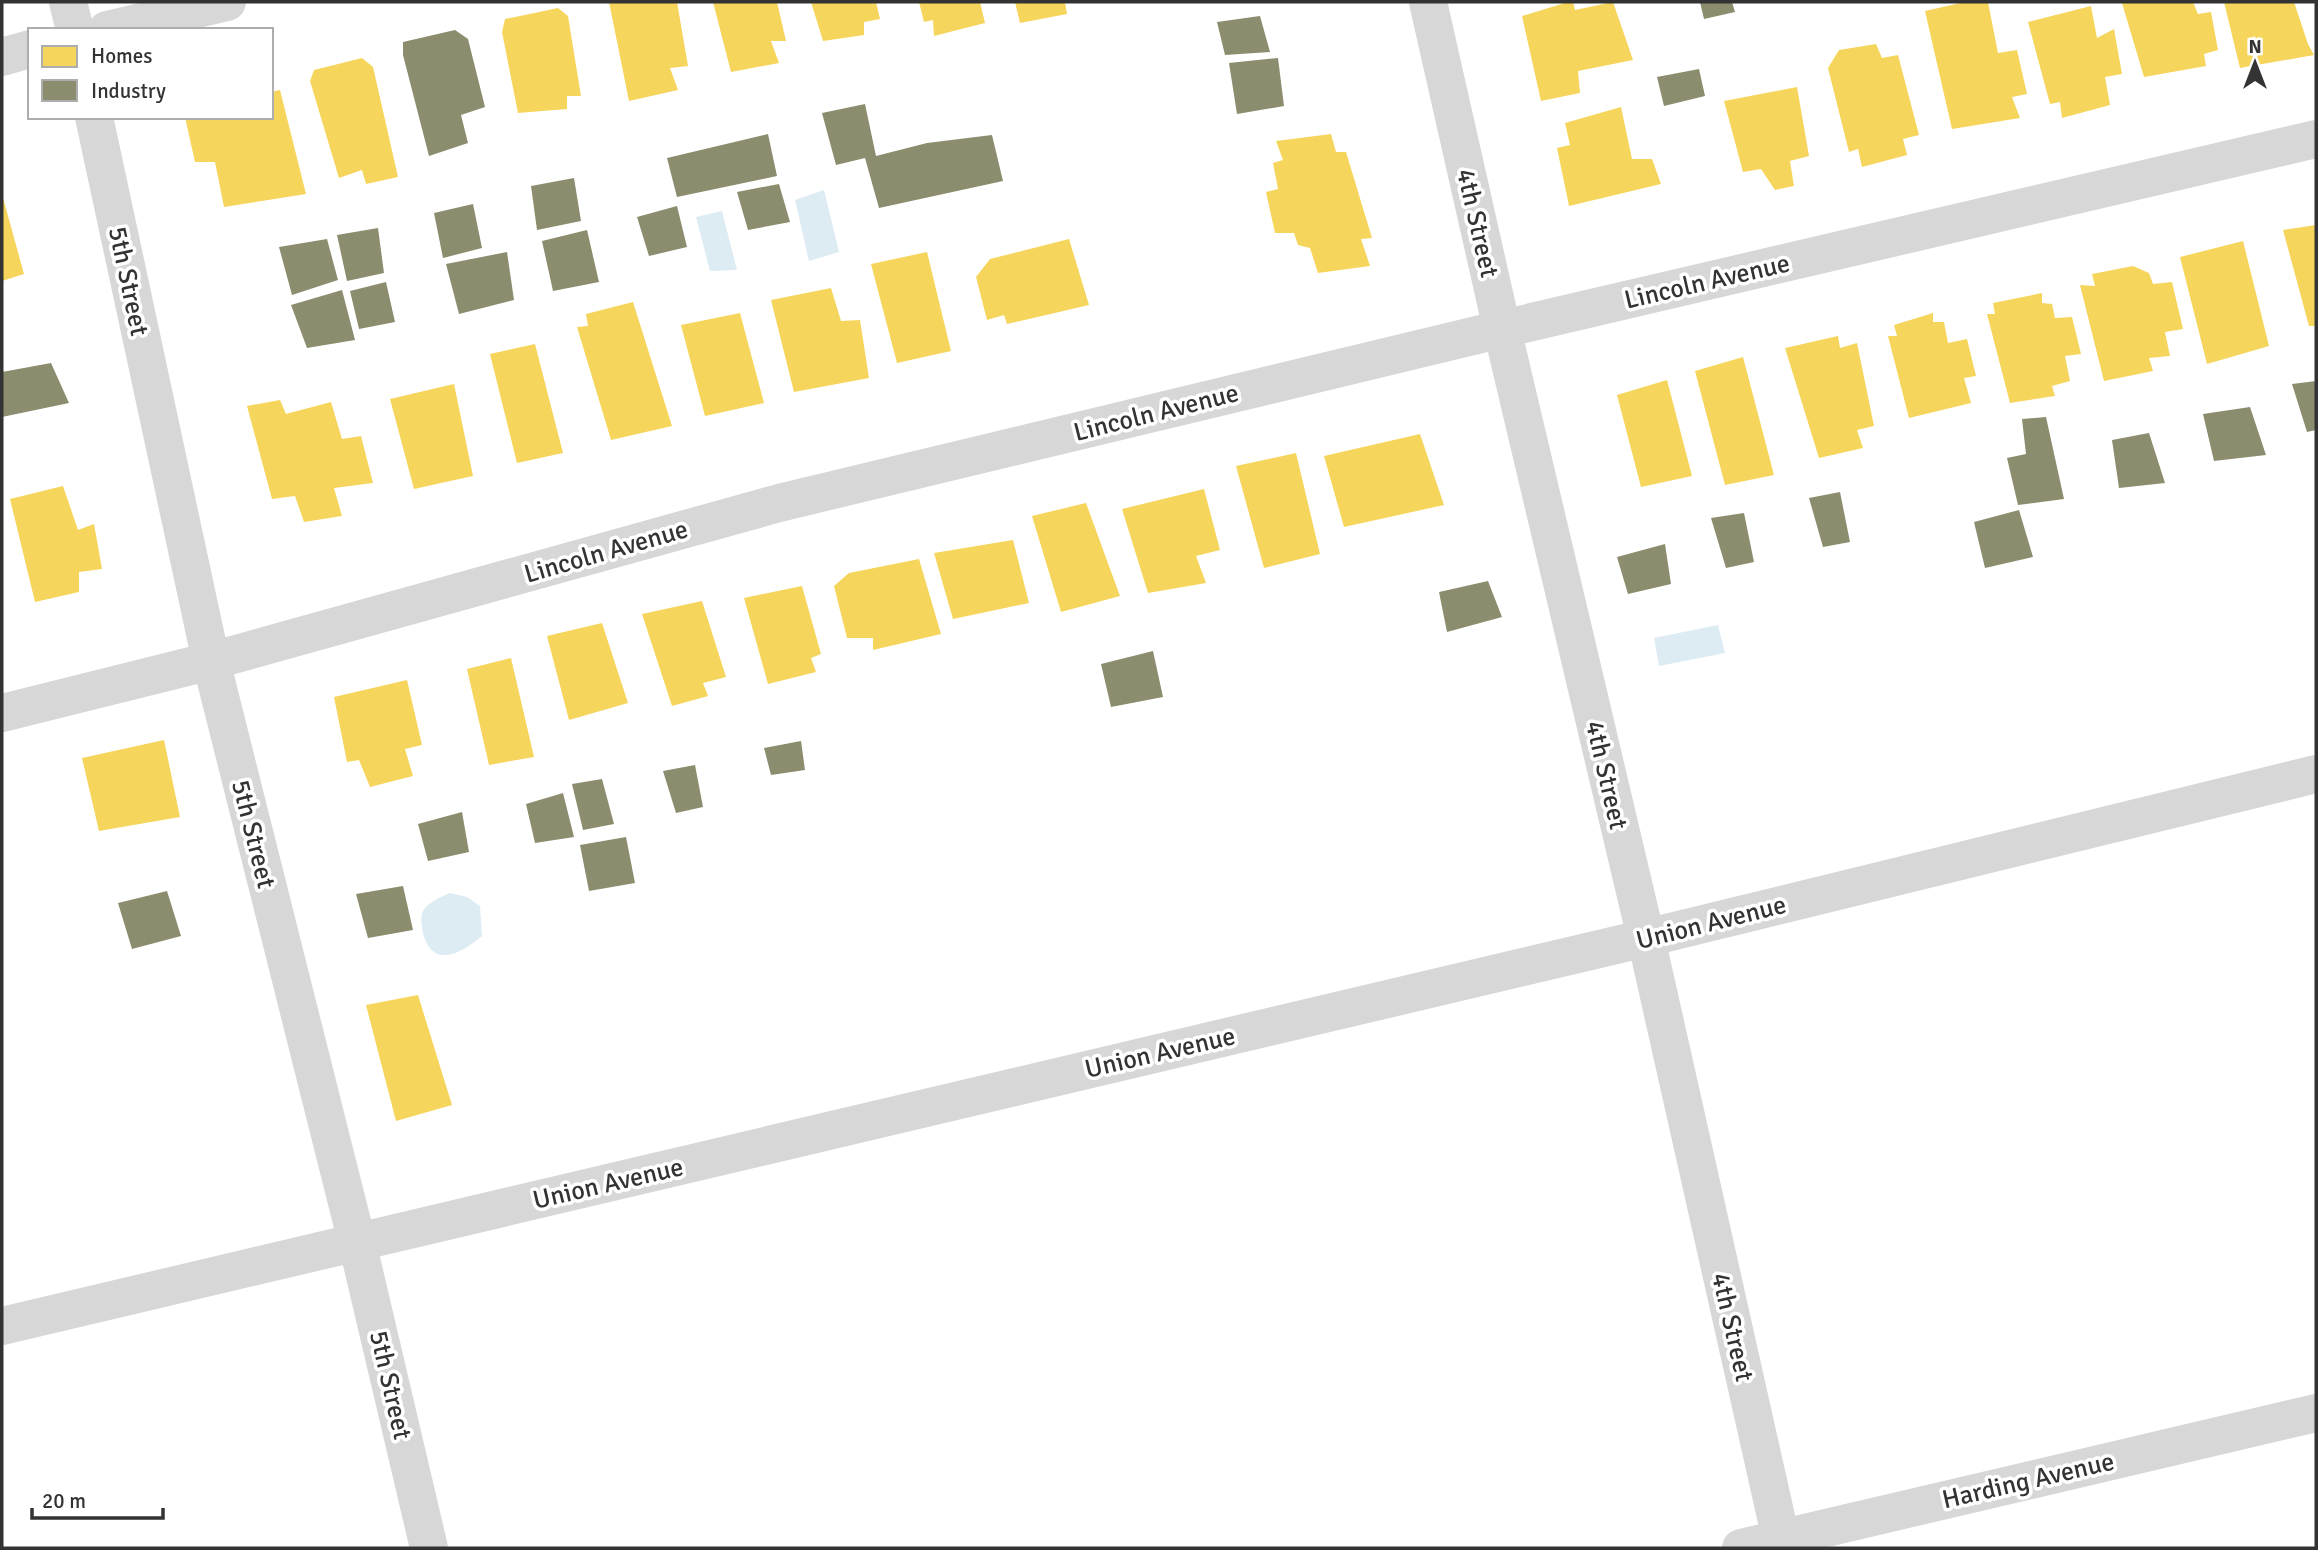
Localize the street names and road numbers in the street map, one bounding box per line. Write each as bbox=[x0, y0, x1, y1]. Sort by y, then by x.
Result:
street label: 4th Street bbox=[1449, 166, 1505, 281]
street label: 5th Street bbox=[101, 224, 155, 339]
street label: Lincoln Avenue bbox=[1621, 247, 1793, 317]
street label: Lincoln Avenue bbox=[1070, 377, 1242, 449]
street label: Lincoln Avenue bbox=[521, 513, 692, 591]
street label: 4th Street bbox=[1578, 718, 1634, 833]
street label: 5th Street bbox=[224, 777, 282, 892]
street label: Union Avenue bbox=[1633, 889, 1790, 957]
street label: Union Avenue bbox=[1082, 1020, 1239, 1086]
street label: Union Avenue bbox=[530, 1151, 687, 1217]
street label: 4th Street bbox=[1704, 1270, 1760, 1385]
street label: 5th Street bbox=[362, 1328, 418, 1443]
street label: Harding Avenue bbox=[1939, 1446, 2117, 1516]

